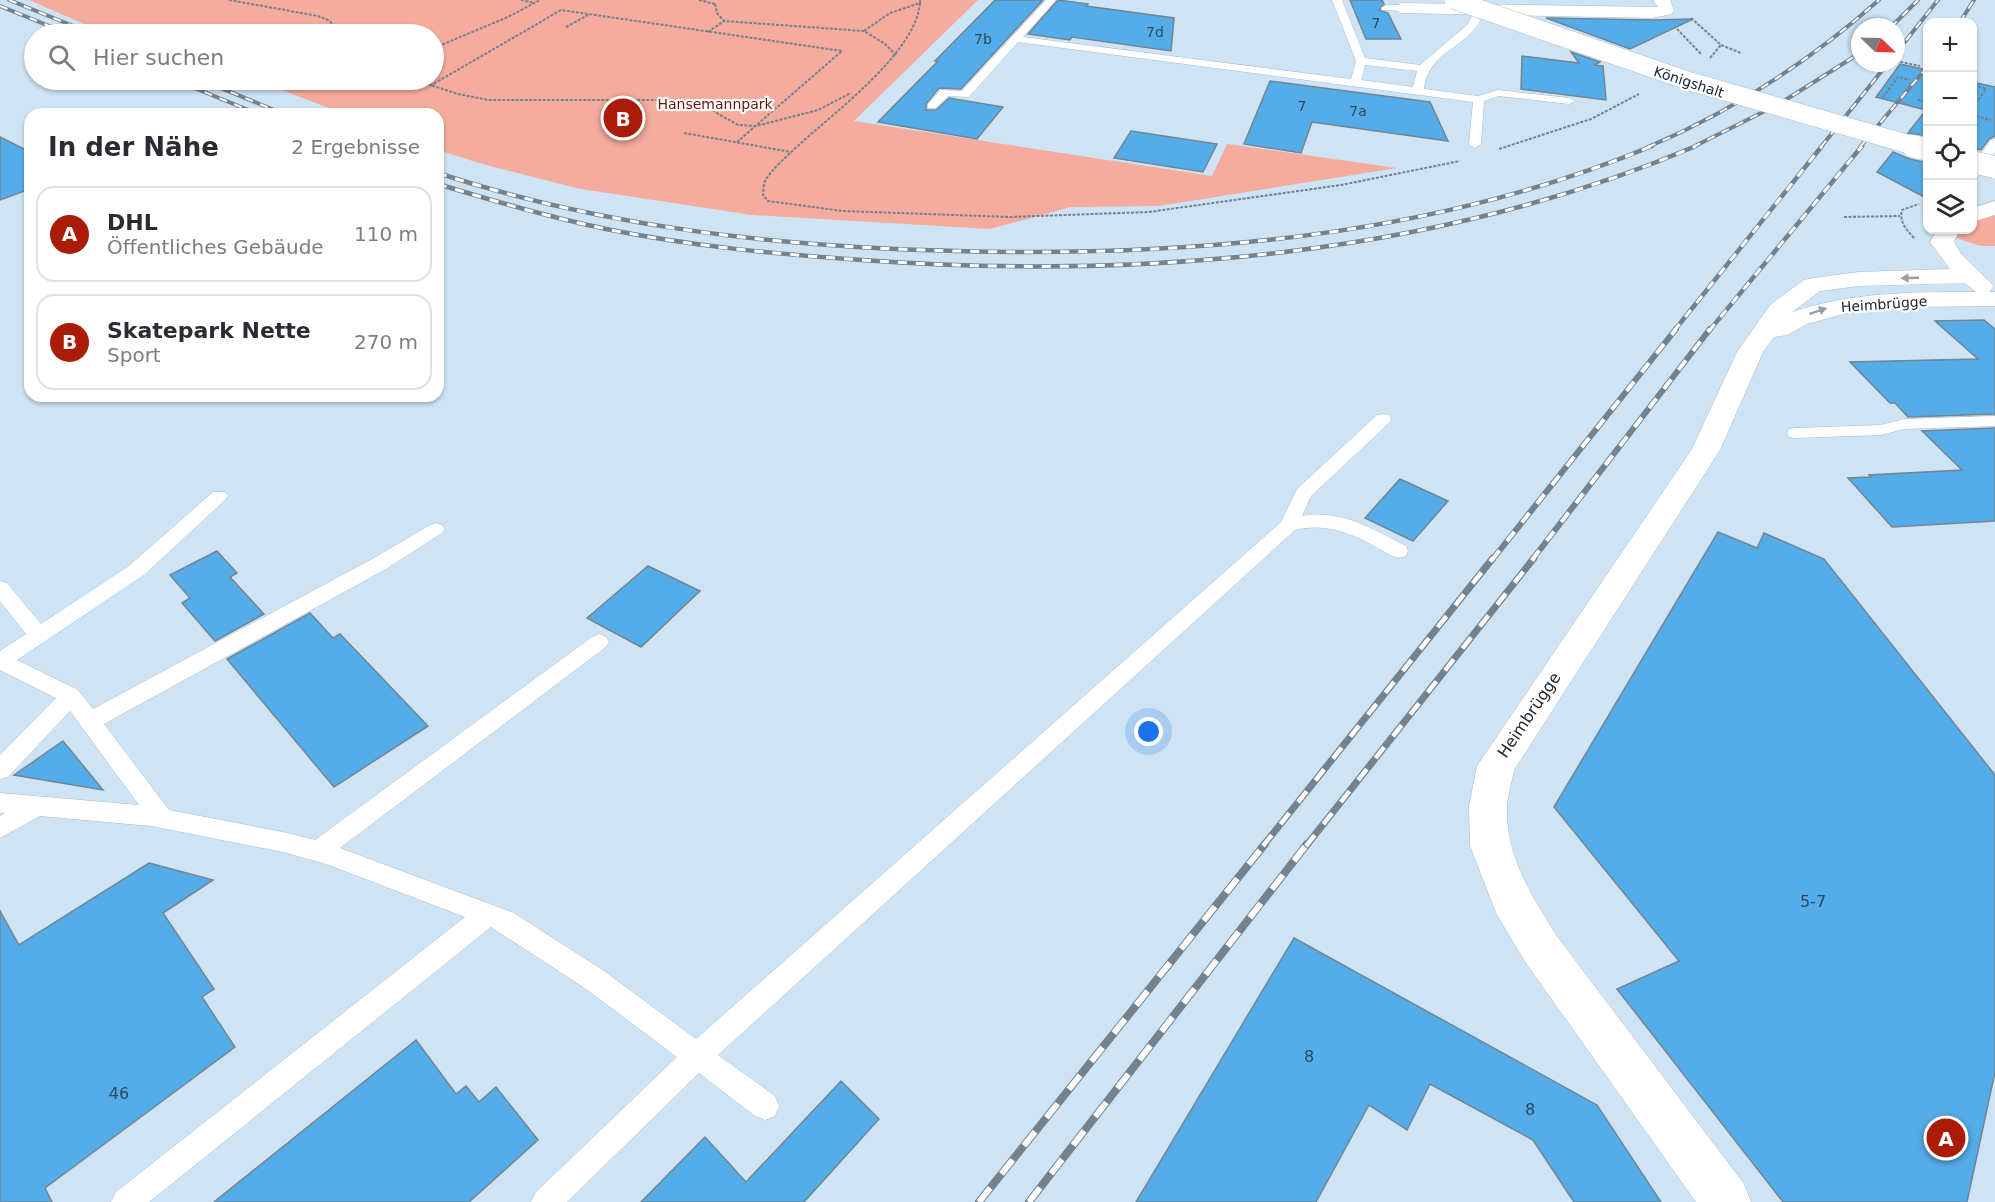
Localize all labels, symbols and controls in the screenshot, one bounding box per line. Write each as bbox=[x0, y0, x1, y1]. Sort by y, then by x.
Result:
house number: 7 bbox=[1372, 15, 1380, 31]
north arrow bbox=[1851, 18, 1905, 72]
map controls bbox=[1923, 18, 1977, 234]
button: + bbox=[1923, 18, 1977, 72]
search box bbox=[24, 24, 444, 90]
house number: 7d bbox=[1146, 24, 1164, 40]
house number: 7b bbox=[974, 31, 992, 47]
icon: search bbox=[45, 41, 78, 74]
text: Hier suchen bbox=[93, 45, 224, 70]
street label: Königshalt bbox=[1652, 63, 1727, 101]
button: − bbox=[1923, 72, 1977, 126]
pin: B bbox=[604, 96, 642, 140]
park label: Hansemannpark bbox=[657, 96, 773, 112]
house number: 7 bbox=[1298, 98, 1306, 114]
house number: 7a bbox=[1349, 103, 1367, 119]
button: locate bbox=[1923, 126, 1977, 180]
text: In der Nähe bbox=[48, 132, 219, 162]
text: 2 Ergebnisse bbox=[291, 135, 420, 159]
button: layers bbox=[1923, 180, 1977, 234]
text: DHL bbox=[107, 210, 158, 235]
text: A bbox=[62, 222, 77, 246]
text: 110 m bbox=[354, 222, 418, 246]
text: Öffentliches Gebäude bbox=[107, 235, 324, 259]
one-way arrow bbox=[1901, 273, 1920, 282]
street label: Heimbrügge bbox=[1840, 293, 1928, 315]
one-way arrow bbox=[1809, 306, 1827, 316]
text: Skatepark Nette bbox=[107, 318, 311, 343]
text: B bbox=[62, 330, 77, 354]
text: 270 m bbox=[354, 330, 418, 354]
text: Sport bbox=[107, 343, 161, 367]
street label: Heimbrügge bbox=[1493, 669, 1565, 761]
your location bbox=[1134, 717, 1163, 746]
house number: 5-7 bbox=[1800, 892, 1826, 911]
house number: 8 bbox=[1304, 1047, 1314, 1066]
house number: 46 bbox=[109, 1084, 129, 1103]
house number: 8 bbox=[1525, 1100, 1535, 1119]
pin: A bbox=[1926, 1116, 1966, 1160]

